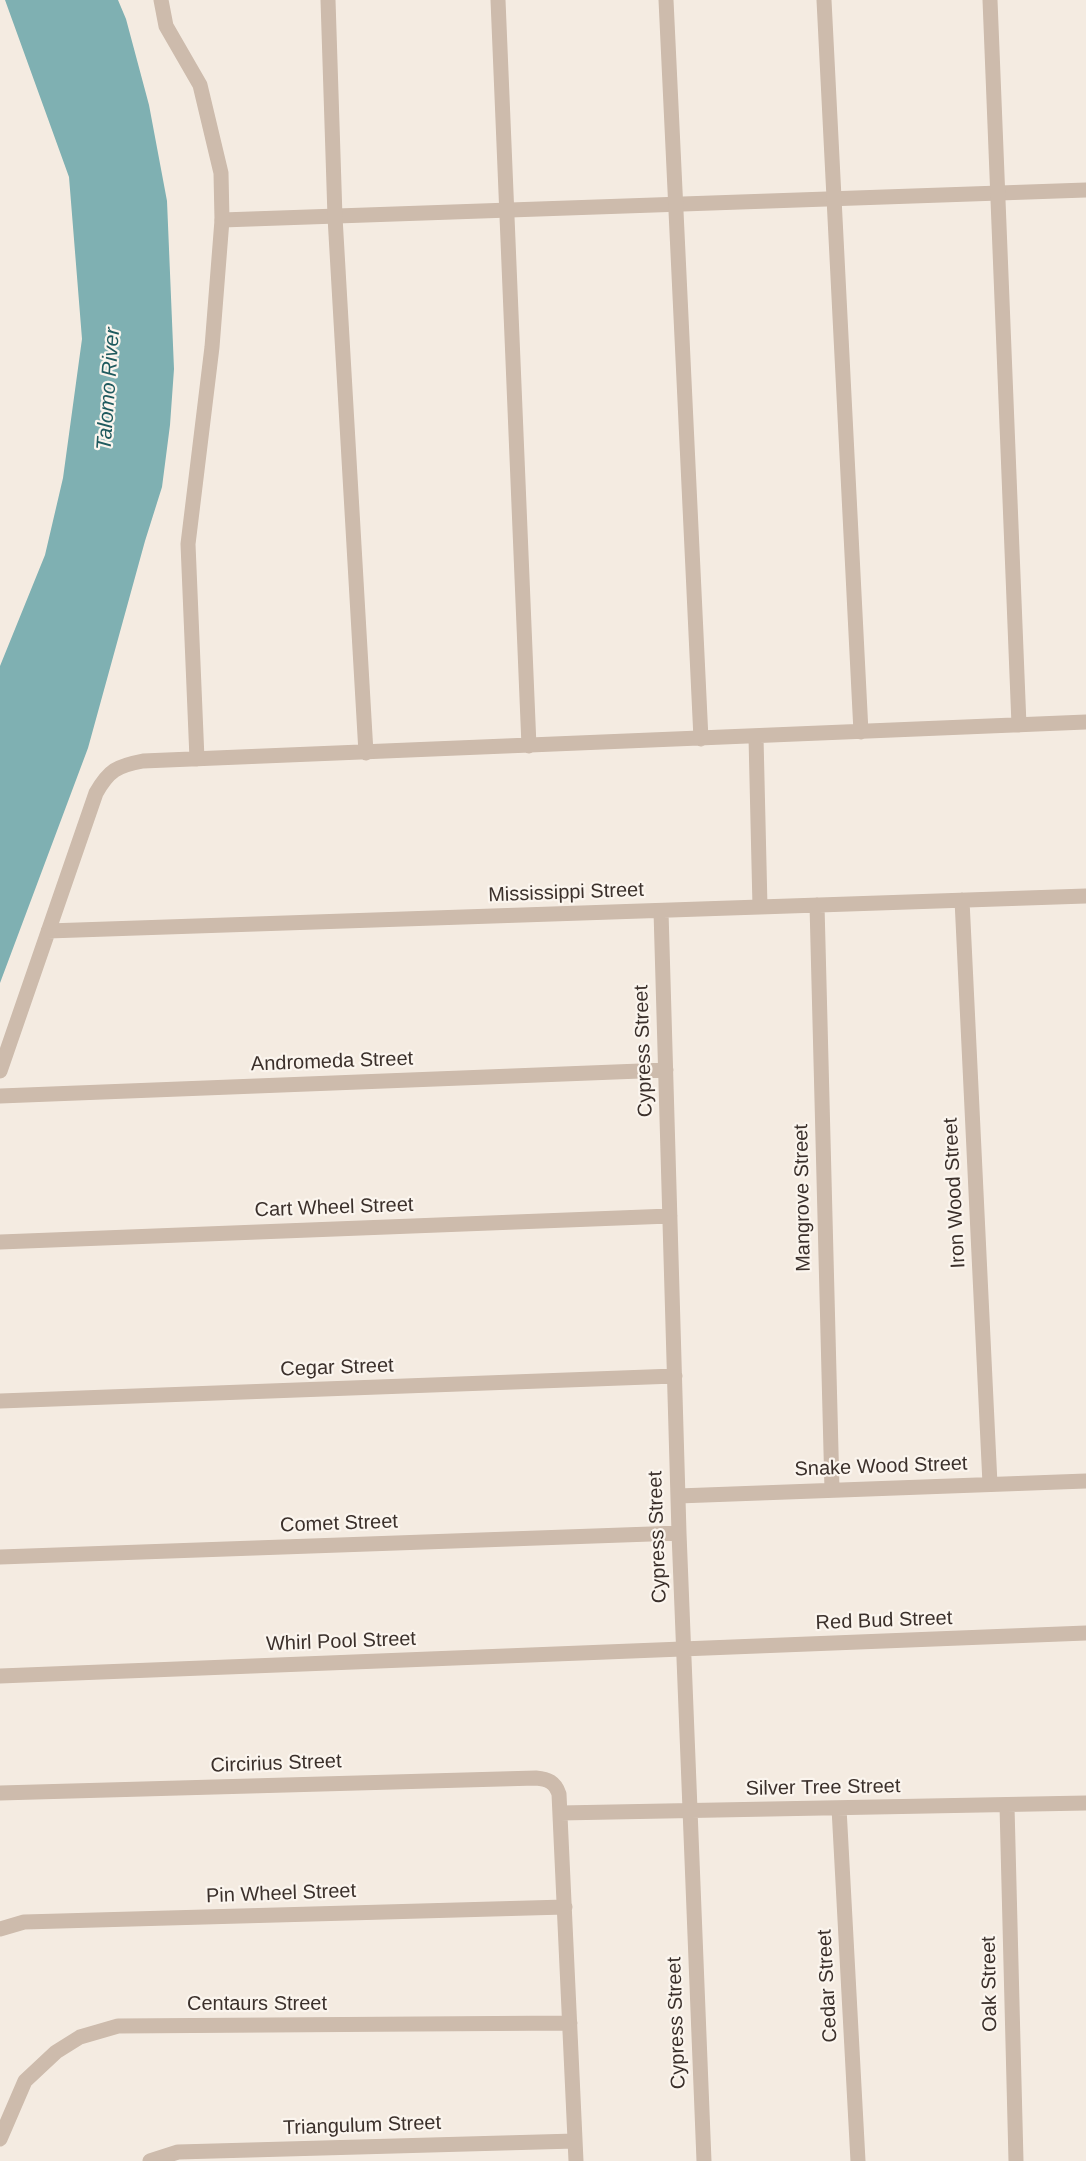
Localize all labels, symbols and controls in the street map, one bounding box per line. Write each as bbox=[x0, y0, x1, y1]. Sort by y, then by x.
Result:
water label: Talomo River bbox=[92, 327, 126, 451]
street label: Mississippi Street bbox=[488, 878, 644, 908]
street label: Cypress Street bbox=[630, 984, 658, 1118]
street label: Andromeda Street bbox=[250, 1047, 414, 1077]
street label: Iron Wood Street bbox=[939, 1117, 971, 1269]
street label: Mangrove Street bbox=[790, 1124, 816, 1272]
street label: Cart Wheel Street bbox=[254, 1193, 414, 1223]
street label: Cegar Street bbox=[280, 1354, 394, 1382]
street label: Snake Wood Street bbox=[794, 1452, 968, 1482]
street label: Cypress Street bbox=[644, 1470, 672, 1604]
street label: Comet Street bbox=[280, 1510, 398, 1538]
street label: Red Bud Street bbox=[815, 1607, 953, 1635]
street label: Whirl Pool Street bbox=[266, 1627, 416, 1657]
street label: Circirius Street bbox=[210, 1750, 342, 1778]
street label: Silver Tree Street bbox=[745, 1775, 901, 1801]
street label: Pin Wheel Street bbox=[206, 1879, 356, 1909]
street label: Cedar Street bbox=[813, 1929, 843, 2043]
street label: Oak Street bbox=[977, 1936, 1003, 2032]
street label: Cypress Street bbox=[663, 1956, 691, 2090]
street label: Centaurs Street bbox=[187, 1992, 327, 2016]
street label: Triangulum Street bbox=[283, 2111, 441, 2141]

